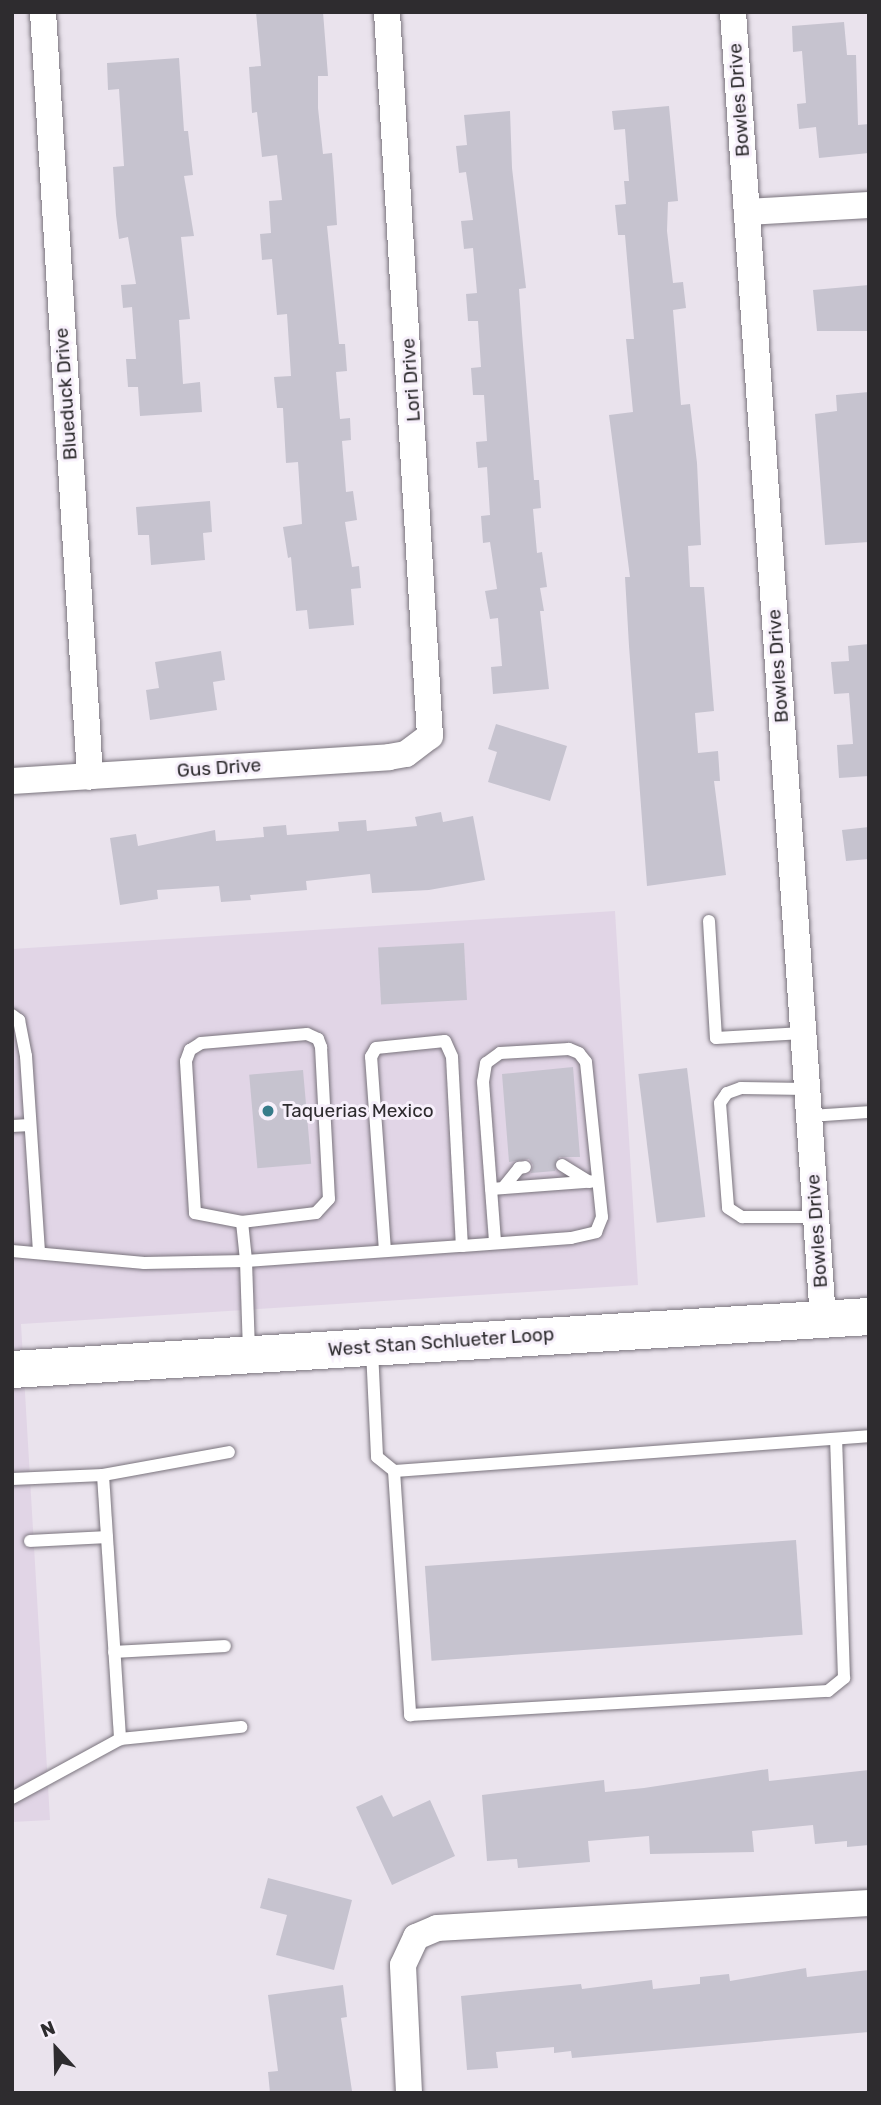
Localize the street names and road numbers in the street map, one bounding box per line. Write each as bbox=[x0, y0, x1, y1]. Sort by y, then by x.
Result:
street label: Bowles Drive bbox=[724, 42, 754, 158]
street label: Blueduck Drive bbox=[50, 327, 82, 461]
street label: Lori Drive bbox=[397, 338, 425, 422]
street label: Bowles Drive bbox=[763, 608, 793, 724]
street label: Gus Drive bbox=[176, 754, 262, 782]
street label: Bowles Drive bbox=[802, 1173, 832, 1289]
street label: West Stan Schlueter Loop bbox=[327, 1323, 555, 1361]

